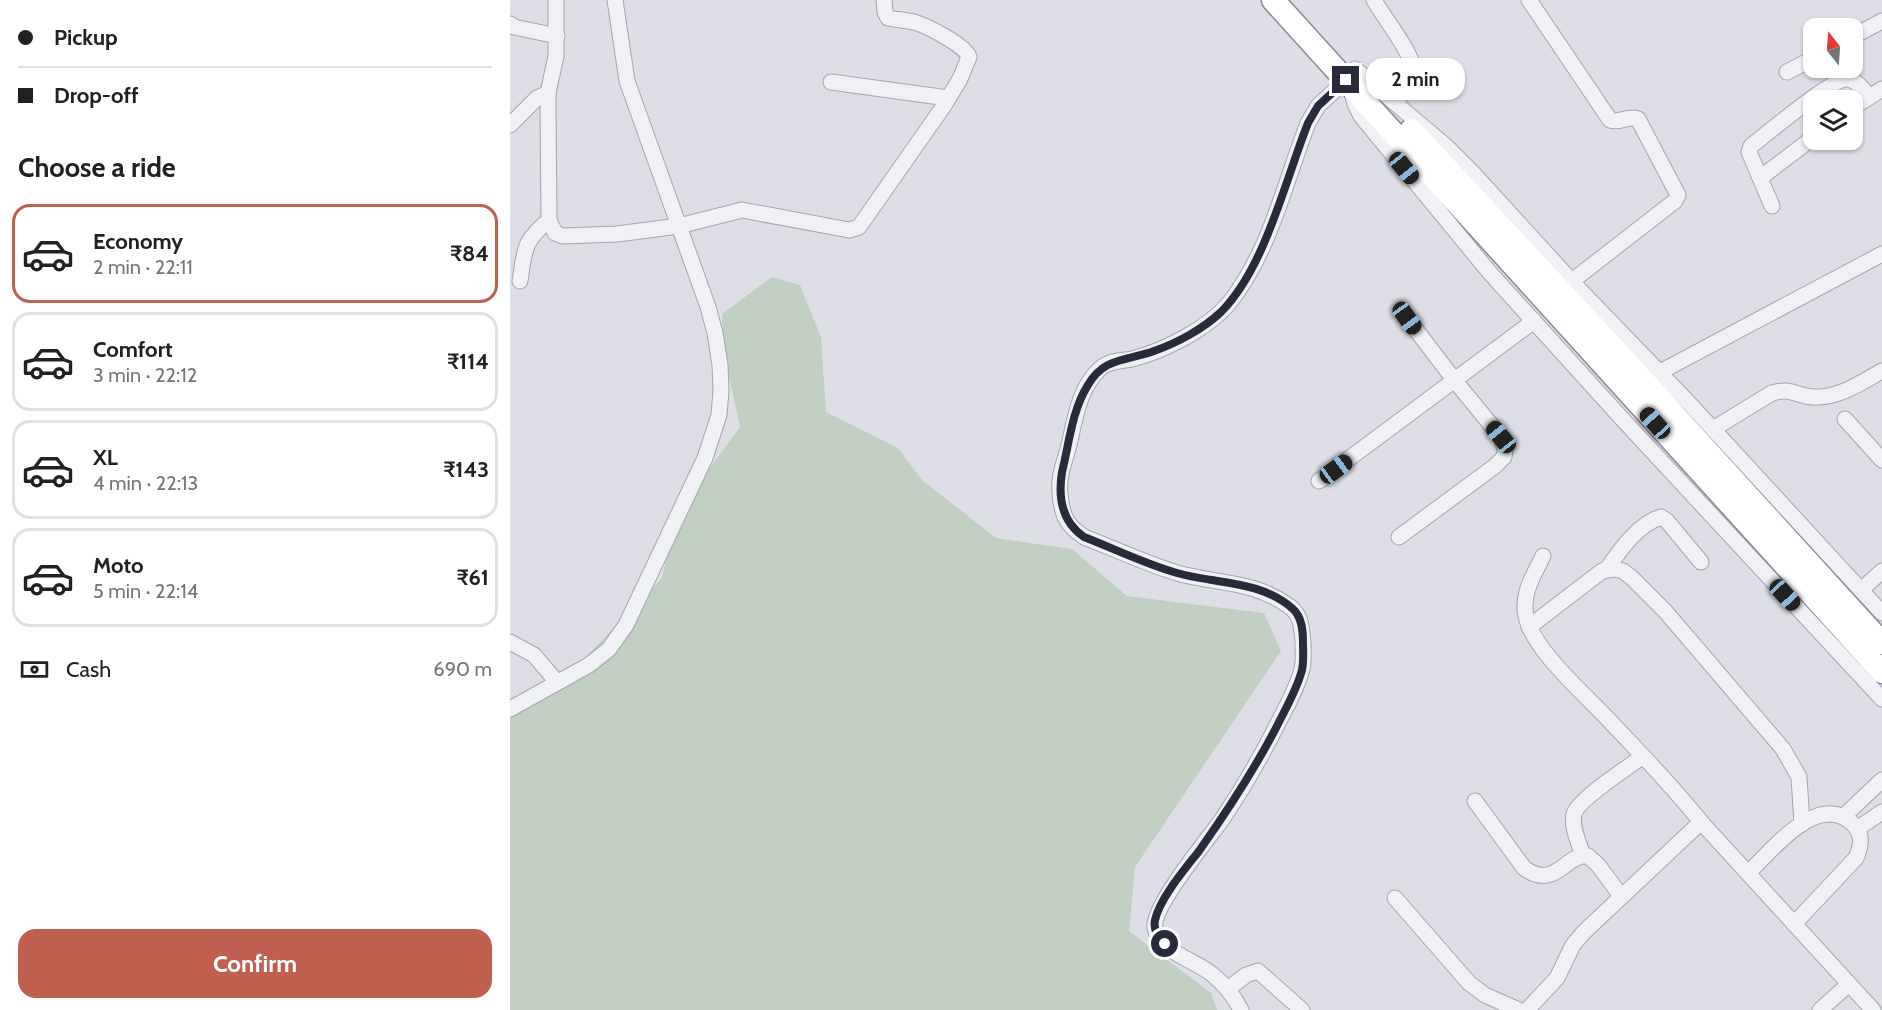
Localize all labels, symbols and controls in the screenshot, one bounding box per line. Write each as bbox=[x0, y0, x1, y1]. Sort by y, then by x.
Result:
north arrow bbox=[1803, 18, 1863, 78]
map controls bbox=[1803, 18, 1863, 150]
text: Pickup bbox=[54, 24, 118, 51]
callout: 2 min bbox=[1367, 59, 1466, 101]
route end bbox=[1332, 66, 1359, 93]
text: 2 min bbox=[1391, 67, 1440, 91]
text: Drop-off bbox=[54, 82, 138, 109]
button: layers bbox=[1803, 90, 1863, 150]
car bbox=[1386, 148, 1422, 188]
text: Choose a ride bbox=[18, 151, 176, 184]
icon: car bbox=[21, 227, 75, 281]
text: Economy bbox=[93, 228, 183, 255]
text: ₹84 bbox=[450, 240, 489, 267]
text: 2 min · 22:11 bbox=[93, 255, 193, 279]
car bbox=[1389, 298, 1425, 338]
icon: car bbox=[21, 335, 75, 389]
text: Comfort bbox=[93, 336, 172, 363]
text: ₹114 bbox=[447, 348, 489, 375]
text: 3 min · 22:12 bbox=[93, 363, 197, 387]
car bbox=[1636, 404, 1674, 442]
car bbox=[1483, 417, 1519, 457]
icon: car bbox=[21, 443, 75, 497]
text: XL bbox=[93, 444, 118, 471]
car bbox=[1316, 451, 1356, 487]
text: ₹143 bbox=[443, 456, 489, 483]
text: 4 min · 22:13 bbox=[93, 471, 198, 495]
icon: car bbox=[21, 551, 75, 605]
text: Moto bbox=[93, 552, 144, 579]
text: ₹61 bbox=[457, 564, 489, 591]
car bbox=[1766, 576, 1804, 614]
text: 5 min · 22:14 bbox=[93, 579, 198, 603]
icon: cash bbox=[18, 653, 51, 686]
text: Cash bbox=[66, 656, 111, 683]
text: 690 m bbox=[433, 657, 492, 681]
button: Confirm bbox=[18, 929, 492, 998]
route start bbox=[1151, 930, 1178, 957]

